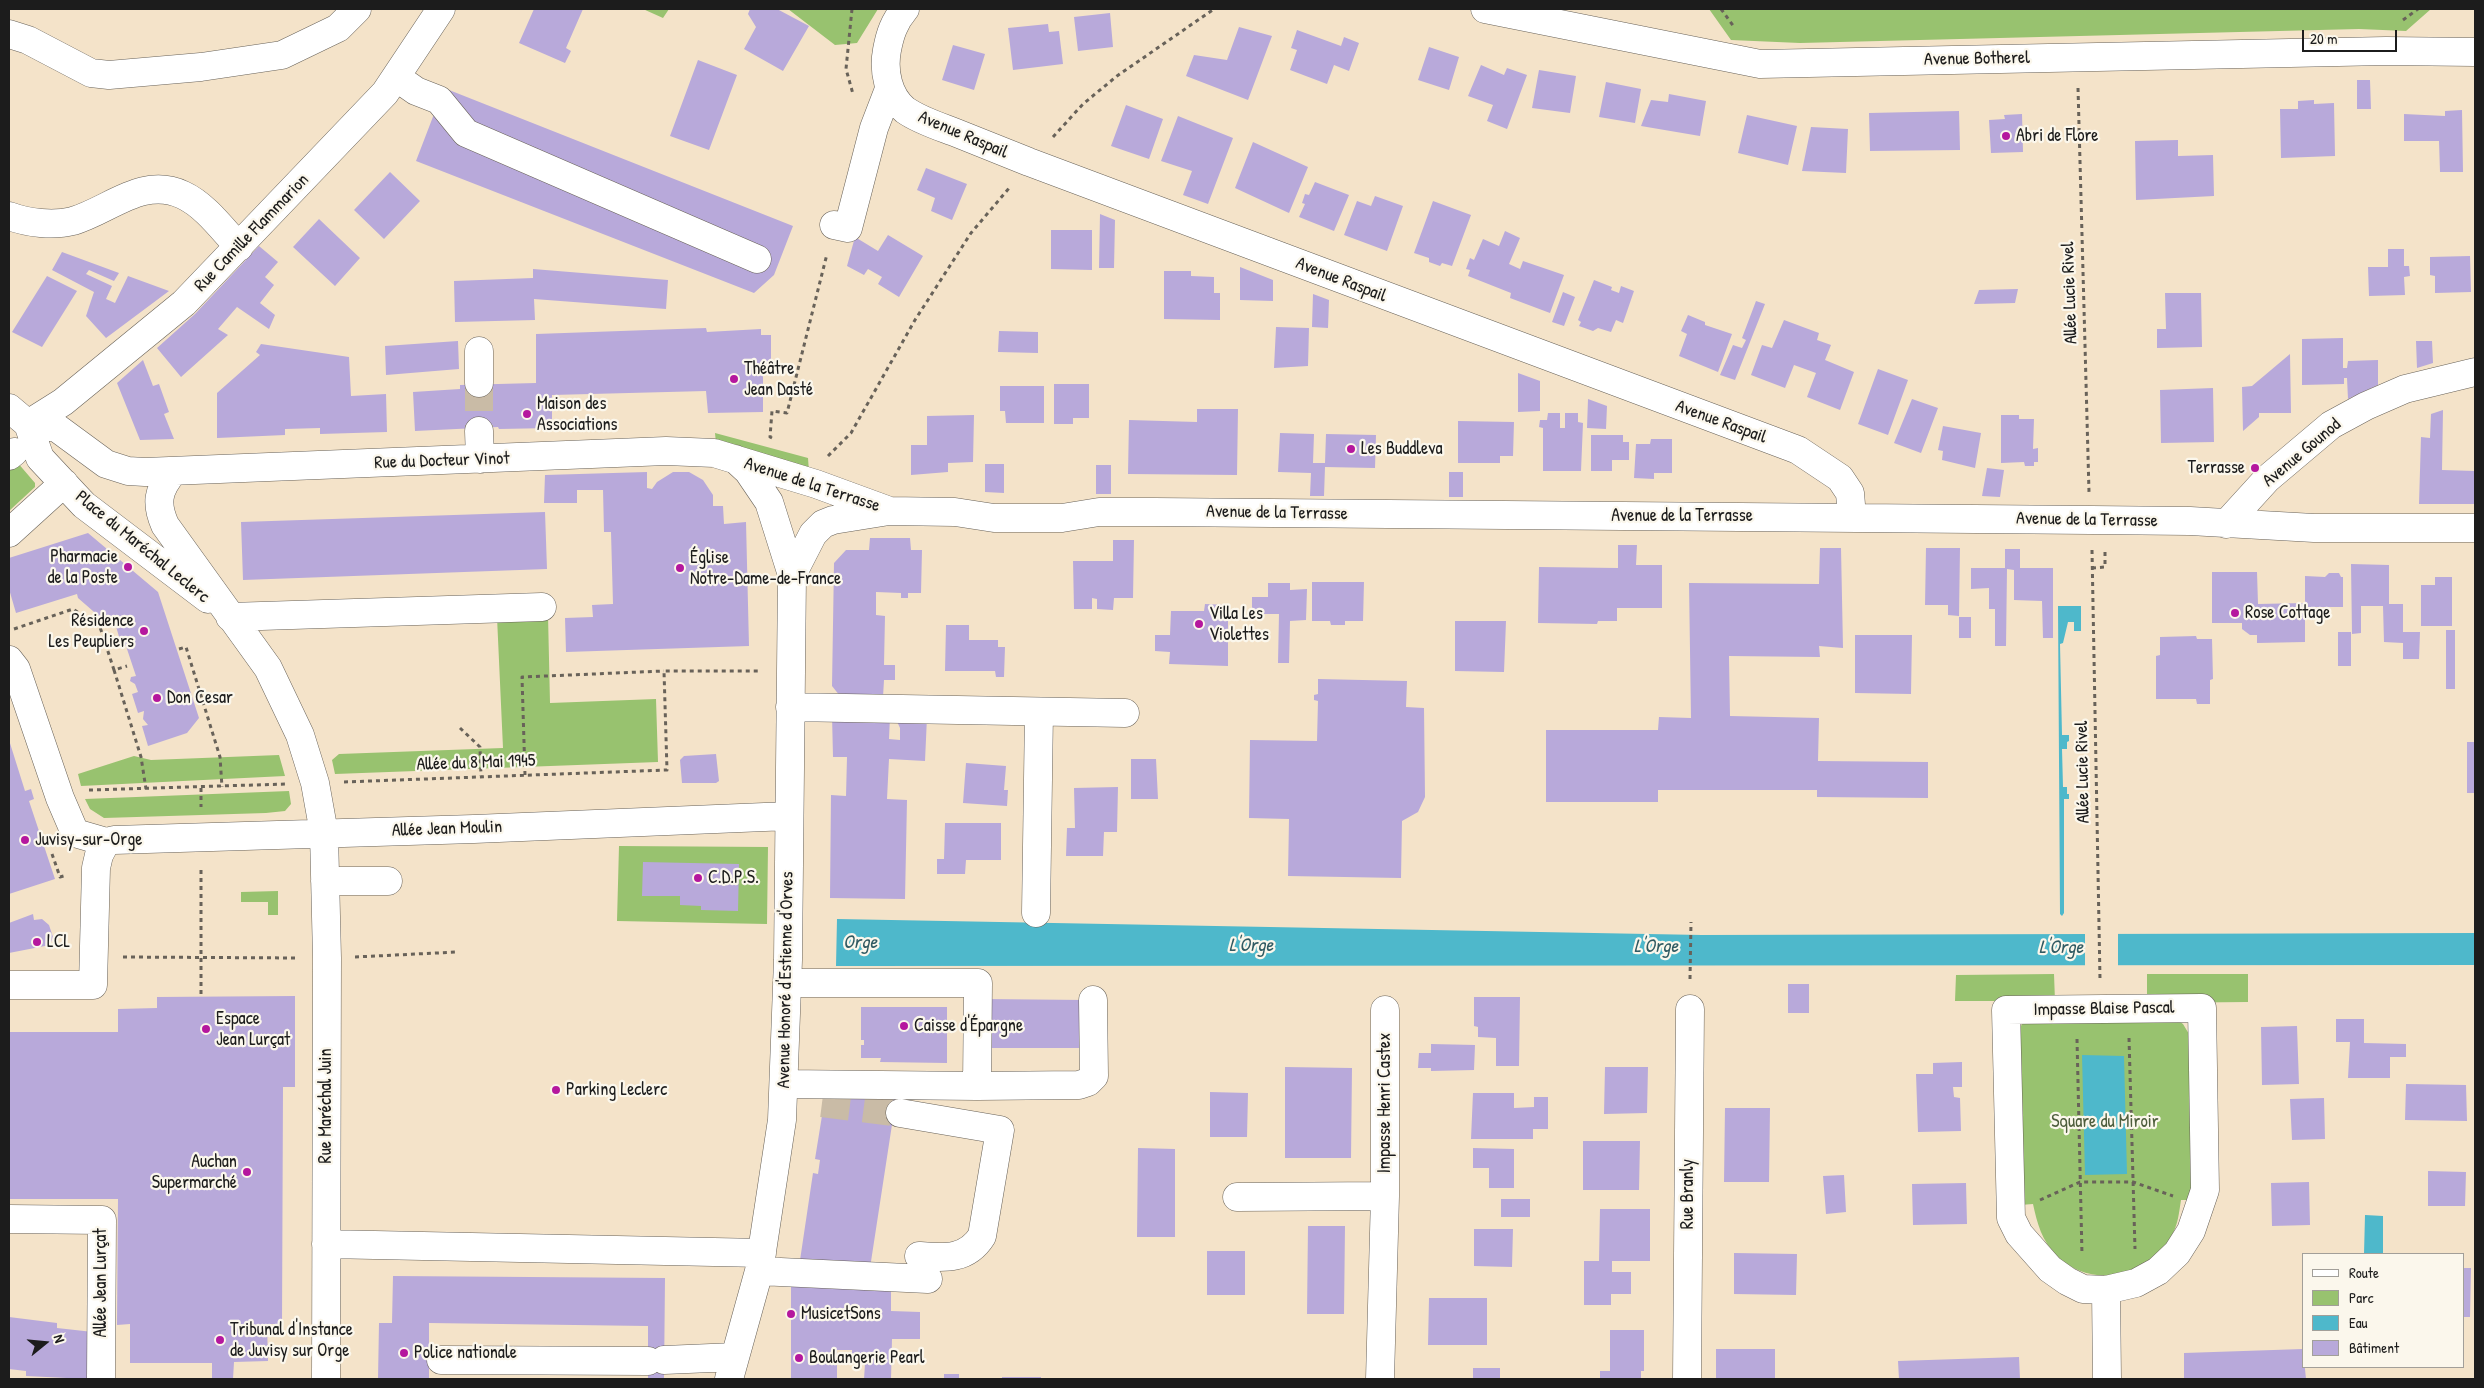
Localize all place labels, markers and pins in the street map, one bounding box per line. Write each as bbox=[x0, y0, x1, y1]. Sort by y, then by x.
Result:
place label: Abri de Flore bbox=[2016, 125, 2099, 147]
marker: Abri de Flore bbox=[2000, 130, 2012, 142]
place label: Théâtre Jean Dasté bbox=[744, 358, 813, 400]
marker: Théâtre Jean Dasté bbox=[728, 373, 740, 385]
place label: Maison des Associations bbox=[537, 393, 618, 436]
marker: Maison des Associations bbox=[521, 408, 533, 420]
place label: Les Buddleva bbox=[1361, 438, 1443, 460]
marker: Les Buddleva bbox=[1345, 443, 1357, 455]
place label: Terrasse bbox=[2187, 457, 2245, 479]
marker: Terrasse bbox=[2249, 462, 2261, 474]
place label: Pharmacie de la Poste bbox=[47, 546, 118, 588]
place label: Église Notre-Dame-de-France bbox=[690, 547, 841, 590]
marker: Pharmacie de la Poste bbox=[122, 561, 134, 573]
marker: Église Notre-Dame-de-France bbox=[674, 562, 686, 574]
place label: Rose Cottage bbox=[2245, 602, 2330, 624]
place label: Villa Les Violettes bbox=[1209, 603, 1269, 646]
marker: Rose Cottage bbox=[2229, 607, 2241, 619]
place label: Résidence Les Peupliers bbox=[49, 610, 134, 652]
marker: Villa Les Violettes bbox=[1193, 618, 1205, 630]
marker: Résidence Les Peupliers bbox=[138, 625, 150, 637]
place label: Don Cesar bbox=[167, 687, 233, 709]
marker: Don Cesar bbox=[151, 692, 163, 704]
place label: Juvisy-sur-Orge bbox=[35, 829, 142, 851]
marker: Juvisy-sur-Orge bbox=[19, 834, 31, 846]
place label: C.D.P.S. bbox=[708, 867, 759, 889]
marker: C.D.P.S. bbox=[692, 872, 704, 884]
place label: LCL bbox=[47, 931, 70, 953]
marker: LCL bbox=[31, 936, 43, 948]
place label: Espace Jean Lurçat bbox=[216, 1008, 290, 1050]
place label: Caisse d'Épargne bbox=[914, 1015, 1023, 1037]
marker: Caisse d'Épargne bbox=[898, 1020, 910, 1032]
marker: Espace Jean Lurçat bbox=[200, 1023, 212, 1035]
place label: Parking Leclerc bbox=[566, 1079, 667, 1101]
marker: Parking Leclerc bbox=[550, 1084, 562, 1096]
place label: Auchan Supermarché bbox=[152, 1151, 237, 1194]
marker: Auchan Supermarché bbox=[241, 1166, 253, 1178]
place label: MusicetSons bbox=[801, 1303, 881, 1325]
marker: MusicetSons bbox=[785, 1308, 797, 1320]
place label: Tribunal d'Instance de Juvisy sur Orge bbox=[230, 1319, 353, 1362]
marker: Tribunal d'Instance de Juvisy sur Orge bbox=[214, 1334, 226, 1346]
place label: Police nationale bbox=[414, 1342, 517, 1364]
marker: Police nationale bbox=[398, 1347, 410, 1359]
place label: Boulangerie Pearl bbox=[809, 1347, 925, 1369]
marker: Boulangerie Pearl bbox=[793, 1352, 805, 1364]

